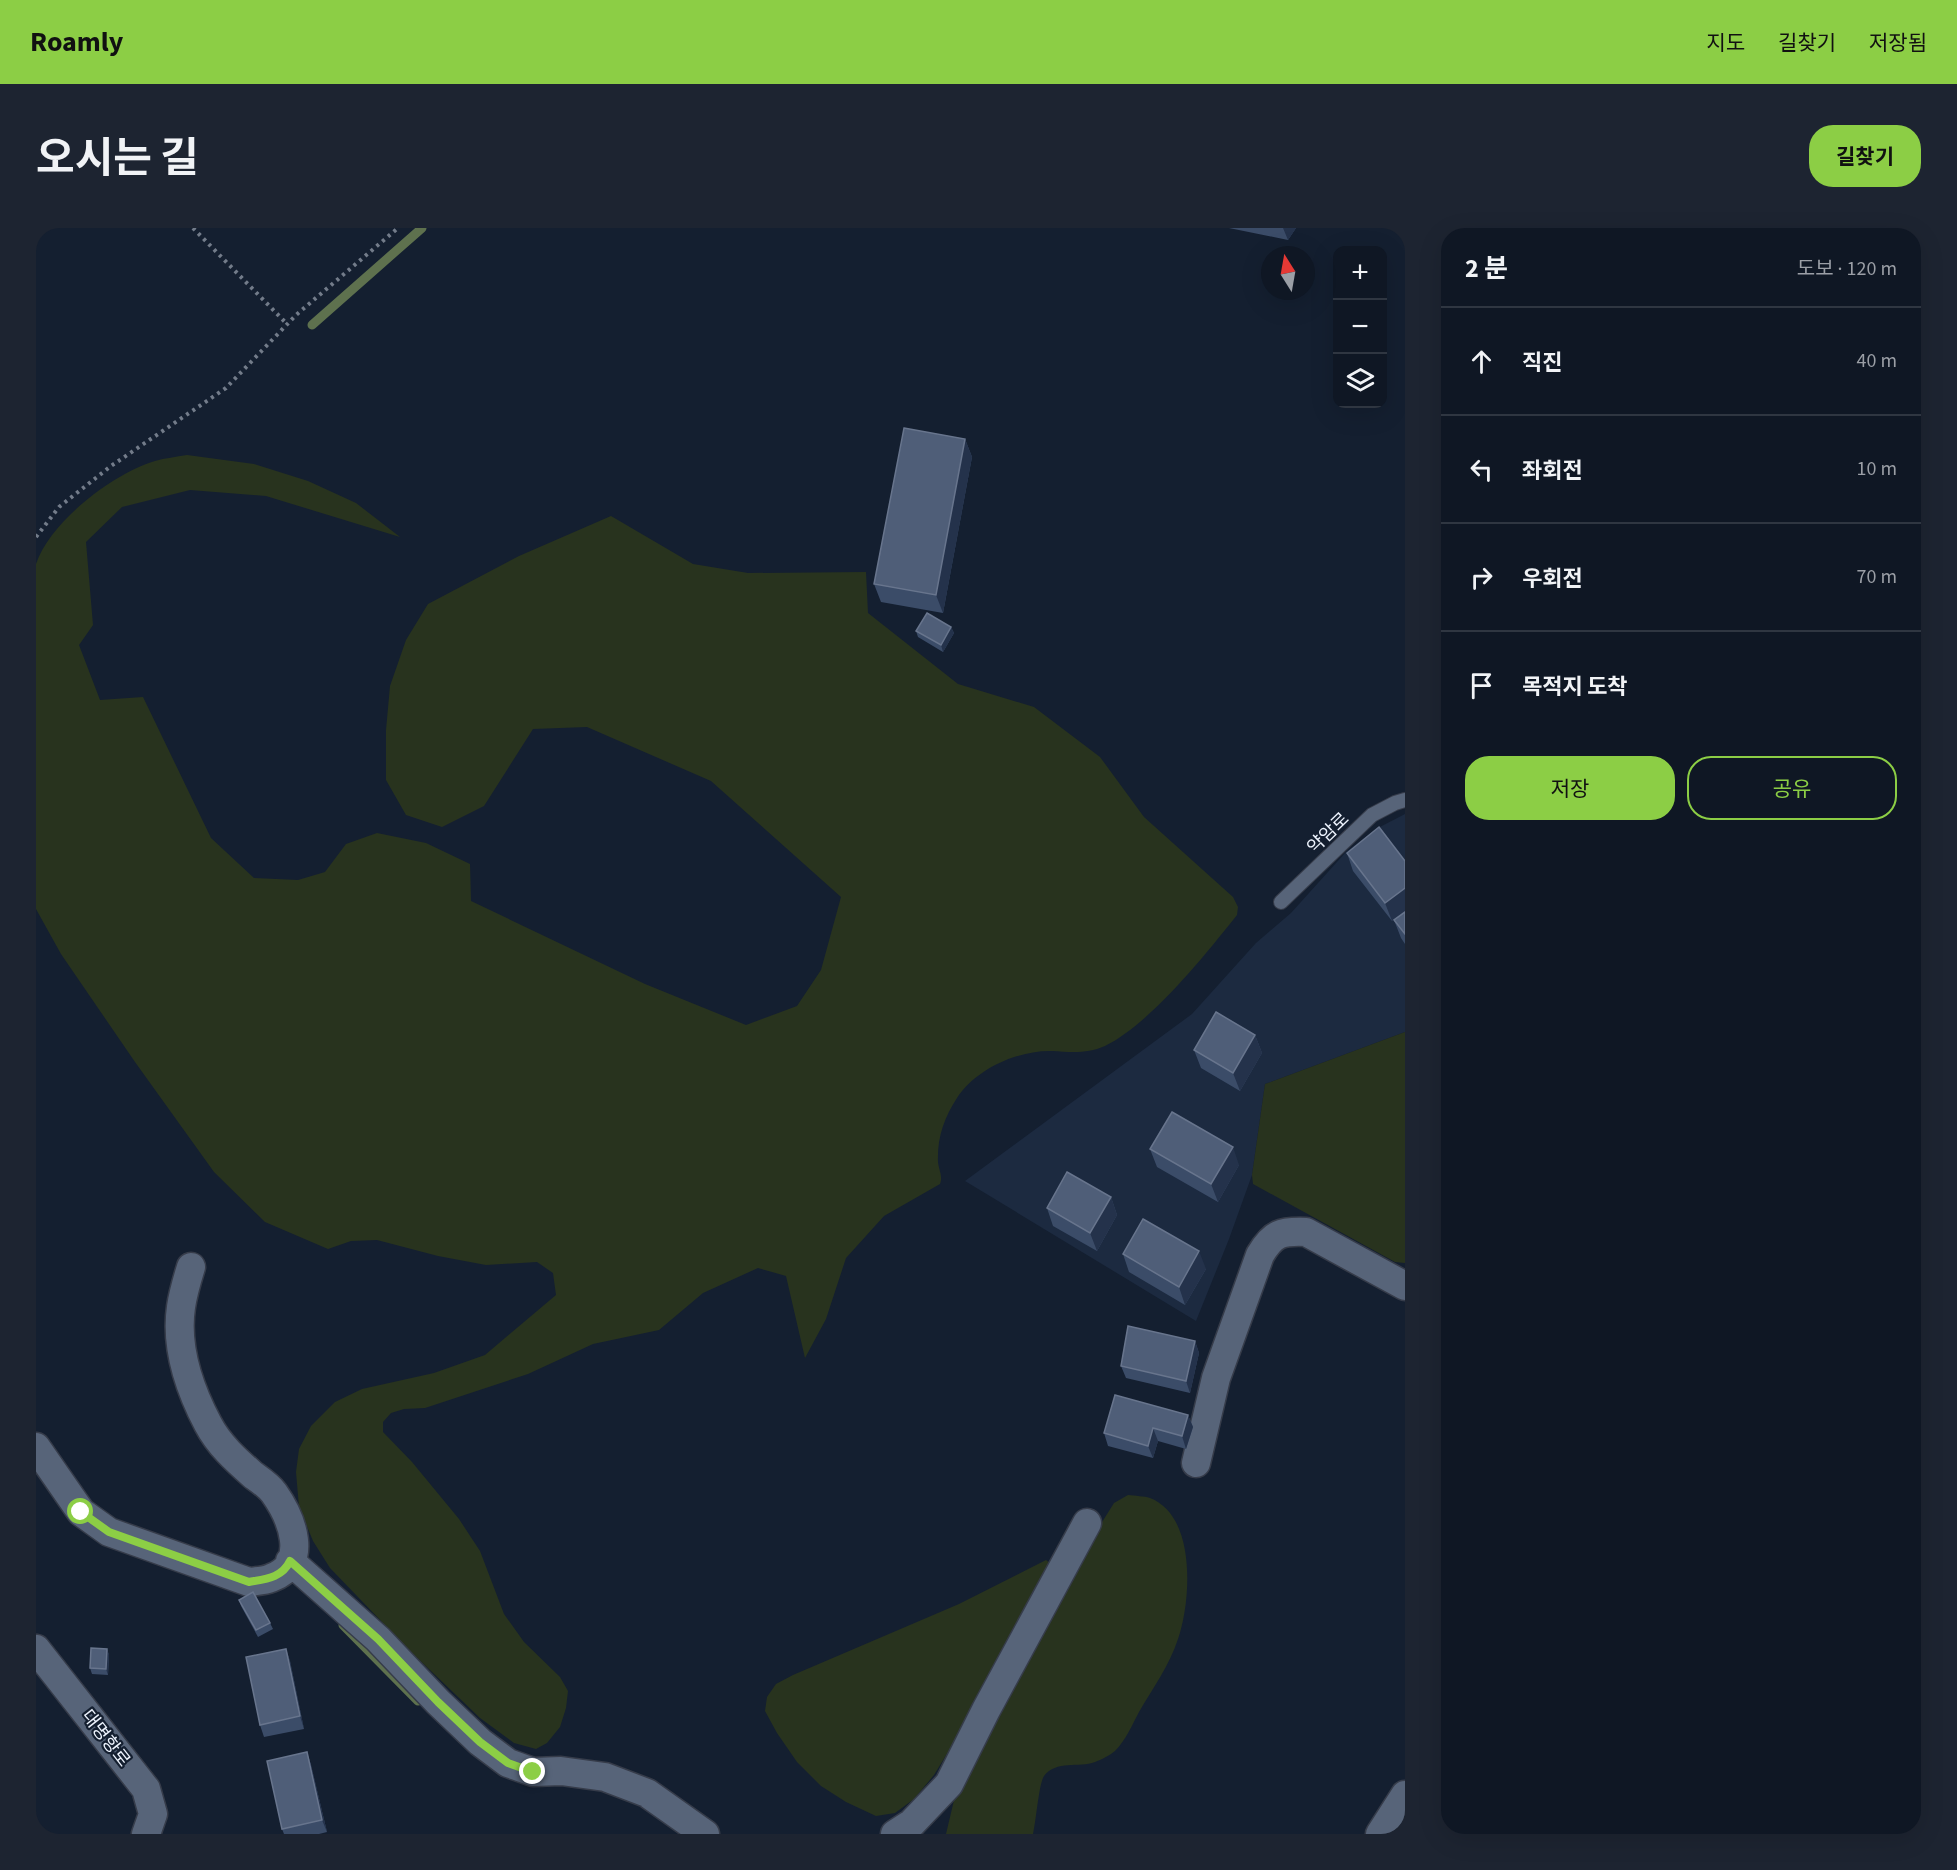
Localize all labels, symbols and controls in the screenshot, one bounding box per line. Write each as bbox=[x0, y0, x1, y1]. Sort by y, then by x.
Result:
text: Roamly bbox=[30, 22, 123, 62]
text: 지도 bbox=[1706, 28, 1745, 58]
text: 길찾기 bbox=[1778, 28, 1836, 58]
text: 저장됨 bbox=[1869, 28, 1927, 58]
button: 길찾기 bbox=[1809, 125, 1921, 187]
text: 오시는 길 bbox=[36, 129, 199, 189]
north arrow bbox=[1261, 246, 1315, 300]
map controls bbox=[1333, 246, 1387, 408]
button: + bbox=[1333, 246, 1387, 300]
text: 2 분 bbox=[1465, 250, 1508, 287]
text: 도보 · 120 m bbox=[1797, 255, 1897, 283]
button: − bbox=[1333, 300, 1387, 354]
icon: ahead bbox=[1465, 345, 1498, 378]
text: 직진 bbox=[1522, 347, 1562, 379]
text: 40 m bbox=[1857, 347, 1897, 375]
button: layers bbox=[1333, 354, 1387, 408]
icon: left bbox=[1465, 453, 1498, 486]
text: 좌회전 bbox=[1522, 455, 1583, 487]
text: 10 m bbox=[1857, 455, 1897, 483]
icon: right bbox=[1465, 561, 1498, 594]
text: 우회전 bbox=[1522, 563, 1583, 595]
text: 70 m bbox=[1857, 563, 1897, 591]
icon: arrive bbox=[1465, 669, 1498, 702]
text: 목적지 도착 bbox=[1522, 671, 1628, 703]
button: 저장 bbox=[1465, 756, 1675, 820]
button: 공유 bbox=[1687, 756, 1897, 820]
street label: 약암로 bbox=[1302, 807, 1355, 860]
route start bbox=[67, 1498, 93, 1524]
street label: 대명항로 bbox=[75, 1705, 136, 1772]
route end bbox=[519, 1758, 545, 1784]

